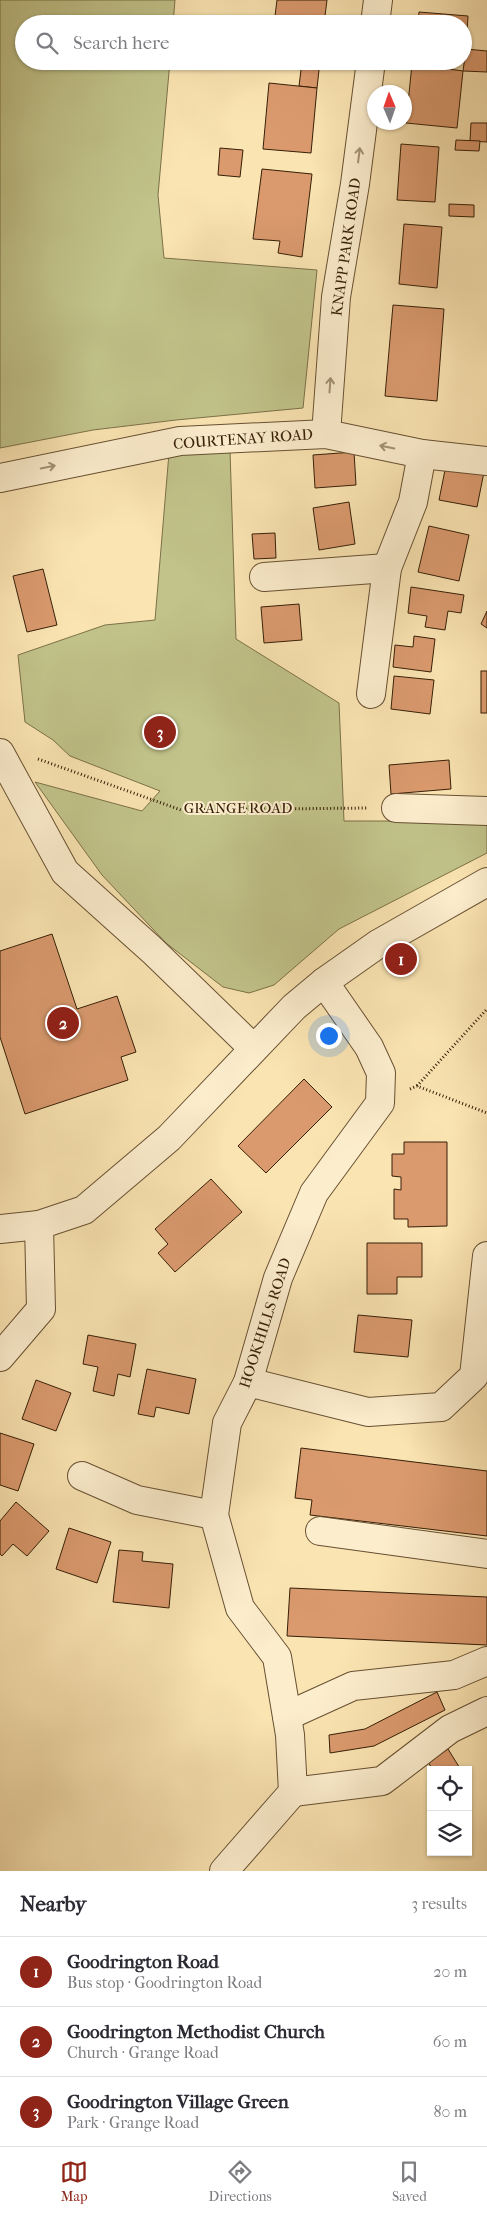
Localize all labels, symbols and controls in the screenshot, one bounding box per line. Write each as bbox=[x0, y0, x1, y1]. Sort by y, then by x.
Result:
search box bbox=[15, 15, 472, 70]
icon: search bbox=[33, 29, 61, 57]
text: Search here bbox=[73, 32, 169, 54]
north arrow bbox=[367, 85, 412, 130]
one-way arrow bbox=[354, 147, 364, 163]
street label: KNAPP PARK ROAD bbox=[327, 177, 365, 317]
one-way arrow bbox=[325, 377, 334, 393]
street label: COURTENAY ROAD bbox=[172, 425, 314, 453]
one-way arrow bbox=[379, 441, 395, 451]
one-way arrow bbox=[39, 462, 55, 471]
pin: 3 bbox=[144, 713, 176, 751]
street label: GRANGE ROAD bbox=[184, 799, 292, 817]
pin: 1 bbox=[385, 940, 417, 978]
pin: 2 bbox=[47, 1004, 79, 1042]
your location bbox=[316, 1023, 342, 1049]
street label: HOOKHILLS ROAD bbox=[235, 1255, 295, 1391]
map controls bbox=[427, 1766, 472, 1856]
button: locate bbox=[427, 1766, 472, 1811]
button: layers bbox=[427, 1811, 472, 1856]
text: Nearby bbox=[20, 1892, 86, 1916]
text: 3 results bbox=[411, 1894, 467, 1913]
text: Goodrington Road bbox=[67, 1951, 219, 1973]
text: 1 bbox=[33, 1962, 39, 1981]
text: 20 m bbox=[433, 1962, 467, 1981]
text: Bus stop · Goodrington Road bbox=[67, 1973, 262, 1992]
text: Goodrington Methodist Church bbox=[67, 2021, 325, 2043]
text: 2 bbox=[32, 2032, 40, 2051]
text: 60 m bbox=[433, 2032, 467, 2051]
text: Church · Grange Road bbox=[67, 2043, 219, 2062]
text: Goodrington Village Green bbox=[67, 2091, 289, 2113]
text: 3 bbox=[33, 2102, 39, 2121]
text: 80 m bbox=[433, 2102, 467, 2121]
text: Park · Grange Road bbox=[67, 2113, 199, 2132]
tab: Map bbox=[60, 2158, 88, 2205]
tab: Directions bbox=[209, 2158, 272, 2205]
tab: Saved bbox=[392, 2158, 427, 2205]

